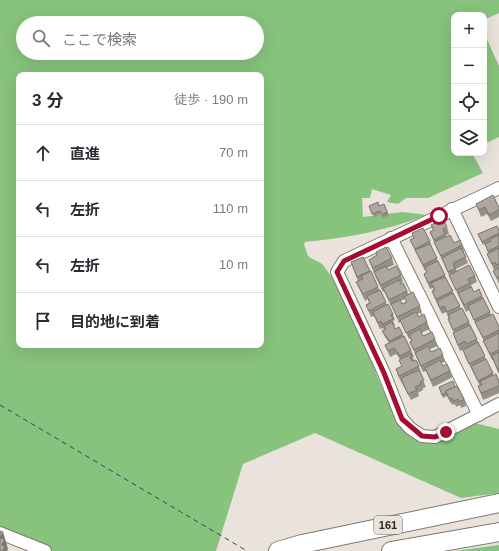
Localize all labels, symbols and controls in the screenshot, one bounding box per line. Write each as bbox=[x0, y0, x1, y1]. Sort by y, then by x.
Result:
map controls bbox=[451, 12, 487, 156]
button: + bbox=[451, 12, 487, 48]
search box bbox=[16, 16, 264, 60]
icon: search bbox=[30, 27, 52, 49]
text: ここで検索 bbox=[62, 31, 137, 48]
button: − bbox=[451, 48, 487, 84]
button: locate bbox=[451, 84, 487, 120]
text: 3 分 bbox=[32, 91, 63, 110]
text: 徒歩 · 190 m bbox=[174, 92, 248, 107]
button: layers bbox=[451, 120, 487, 156]
icon: ahead bbox=[32, 142, 54, 164]
text: 直進 bbox=[70, 145, 100, 162]
text: 70 m bbox=[219, 145, 248, 160]
icon: left bbox=[32, 198, 54, 220]
text: 左折 bbox=[70, 201, 100, 218]
text: 110 m bbox=[213, 201, 248, 216]
route start bbox=[430, 207, 448, 225]
icon: left bbox=[32, 254, 54, 276]
text: 左折 bbox=[70, 257, 100, 274]
text: 10 m bbox=[219, 257, 248, 272]
icon: arrive bbox=[32, 310, 54, 332]
text: 目的地に到着 bbox=[70, 313, 160, 330]
route end bbox=[437, 423, 455, 441]
road number: 161 bbox=[374, 516, 402, 534]

